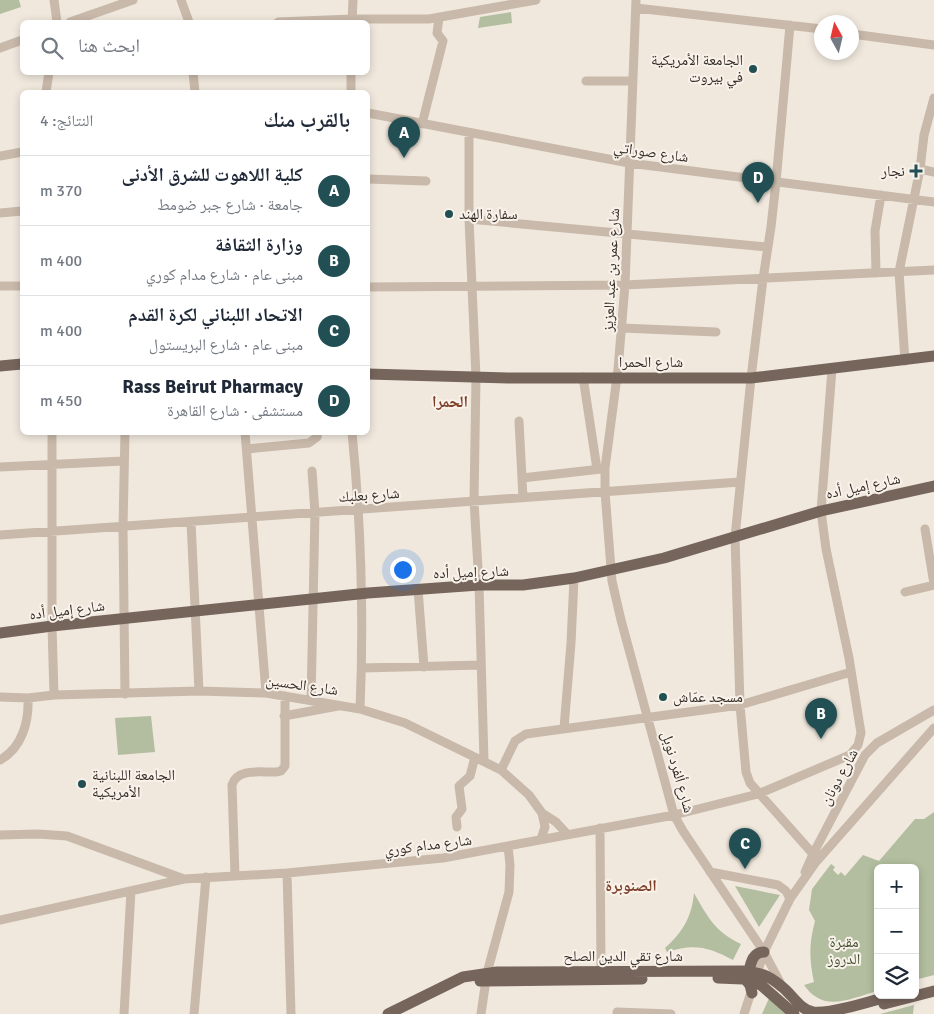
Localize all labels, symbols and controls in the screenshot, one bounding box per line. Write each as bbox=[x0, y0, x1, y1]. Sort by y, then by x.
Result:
north arrow bbox=[814, 15, 859, 60]
search box bbox=[20, 20, 370, 75]
icon: search bbox=[38, 34, 66, 62]
text: ابحث هنا bbox=[78, 34, 140, 58]
place label: الجامعة الأمريكية في بيروت bbox=[651, 51, 743, 89]
marker: الجامعة الأمريكية في بيروت bbox=[747, 63, 759, 75]
text: بالقرب منك bbox=[263, 107, 350, 133]
text: النتائج: 4 bbox=[40, 111, 93, 131]
pin: A bbox=[388, 117, 420, 158]
street label: شارع صوراتي bbox=[612, 138, 690, 169]
pin: D bbox=[742, 162, 774, 203]
place label: نجار bbox=[880, 162, 905, 180]
text: كلية اللاهوت للشرق الأدنى bbox=[122, 163, 303, 187]
marker: نجار bbox=[909, 164, 923, 178]
text: 370 m bbox=[40, 181, 82, 201]
text: A bbox=[329, 181, 339, 201]
text: جامعة · شارع جبر ضومط bbox=[157, 195, 303, 215]
place label: سفارة الهند bbox=[459, 205, 518, 223]
marker: سفارة الهند bbox=[443, 208, 455, 220]
street label: شارع عمر بن عبد العزيز bbox=[599, 208, 624, 333]
text: وزارة الثقافة bbox=[215, 233, 303, 257]
text: 400 m bbox=[40, 251, 82, 271]
text: B bbox=[329, 251, 339, 271]
text: مبنى عام · شارع مدام كوري bbox=[146, 265, 303, 285]
text: الاتحاد اللبناني لكرة القدم bbox=[128, 303, 303, 327]
text: 400 m bbox=[40, 321, 82, 341]
text: C bbox=[329, 321, 339, 341]
text: مبنى عام · شارع البريستول bbox=[149, 335, 303, 355]
street label: شارع الحمرا bbox=[619, 353, 683, 372]
text: Rass Beirut Pharmacy bbox=[122, 375, 303, 399]
text: 450 m bbox=[40, 391, 82, 411]
text: D bbox=[329, 391, 339, 411]
district label: الحمرا bbox=[432, 392, 468, 412]
text: مستشفى · شارع القاهرة bbox=[167, 401, 303, 421]
street label: شارع إميل أده bbox=[824, 469, 902, 504]
street label: شارع بعلبك bbox=[338, 484, 400, 507]
your location bbox=[390, 557, 416, 583]
street label: شارع إميل أده bbox=[433, 562, 509, 583]
street label: شارع إميل أده bbox=[28, 596, 106, 625]
street label: شارع الحسين bbox=[265, 671, 339, 700]
place label: مسجد عمّاش bbox=[673, 688, 743, 707]
marker: مسجد عمّاش bbox=[657, 691, 669, 703]
pin: B bbox=[805, 698, 837, 739]
street label: شارع ألفرد نوبل bbox=[657, 729, 698, 815]
street label: شارع دونان bbox=[816, 746, 863, 809]
place label: الجامعة اللبنانية الأمريكية bbox=[92, 766, 175, 801]
marker: الجامعة اللبنانية الأمريكية bbox=[76, 778, 88, 790]
pin: C bbox=[729, 828, 761, 869]
street label: شارع مدام كوري bbox=[383, 831, 473, 862]
map controls bbox=[874, 864, 919, 999]
button: + bbox=[874, 864, 919, 909]
district label: الصنوبرة bbox=[605, 876, 657, 896]
button: − bbox=[874, 909, 919, 954]
park label: مقبرة الدروز bbox=[827, 933, 860, 968]
street label: شارع تقي الدين الصلح bbox=[563, 947, 683, 968]
button: layers bbox=[874, 954, 919, 999]

